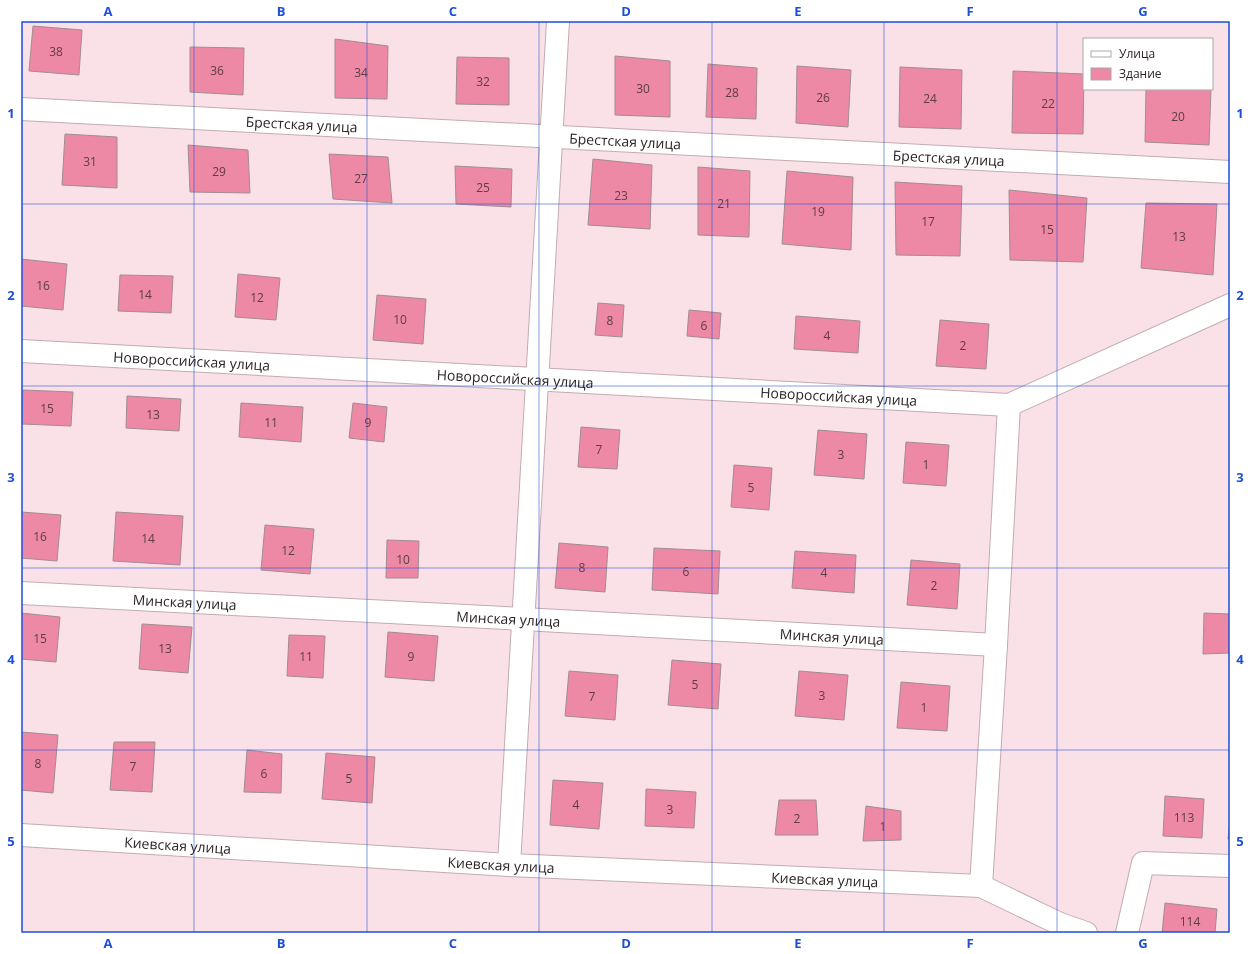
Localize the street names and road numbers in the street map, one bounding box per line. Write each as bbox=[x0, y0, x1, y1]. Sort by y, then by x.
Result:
street label: Брестская улица bbox=[245, 111, 358, 136]
street label: Брестская улица bbox=[569, 128, 682, 153]
street label: Брестская улица bbox=[892, 145, 1005, 170]
street label: Новороссийская улица bbox=[113, 347, 271, 374]
street label: Новороссийская улица bbox=[436, 364, 594, 392]
street label: Новороссийская улица bbox=[760, 382, 918, 409]
street label: Минская улица bbox=[132, 589, 237, 614]
street label: Минская улица bbox=[456, 606, 561, 631]
street label: Минская улица bbox=[779, 624, 884, 648]
street label: Киевская улица bbox=[124, 832, 232, 857]
street label: Киевская улица bbox=[447, 852, 555, 877]
street label: Киевская улица bbox=[771, 867, 879, 891]

